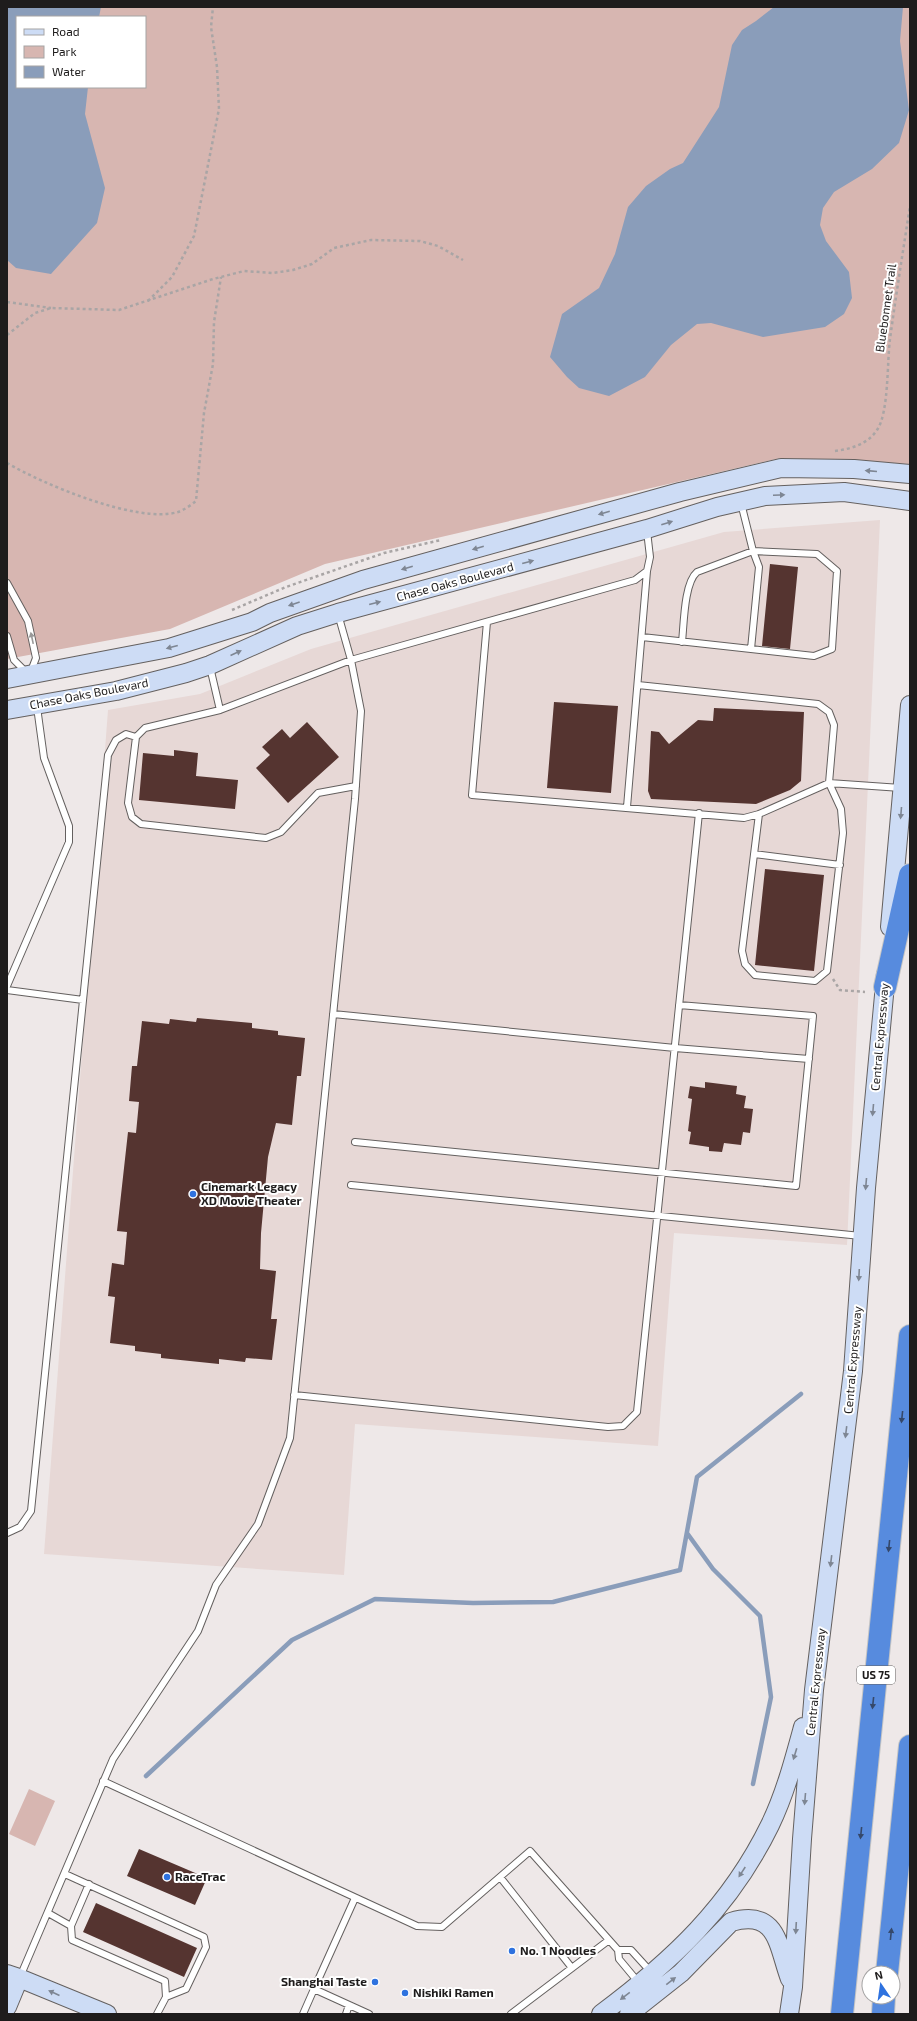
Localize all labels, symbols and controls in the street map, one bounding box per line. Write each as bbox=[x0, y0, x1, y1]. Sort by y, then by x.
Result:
legend bbox=[16, 16, 146, 88]
text: Road bbox=[52, 24, 80, 38]
text: Park bbox=[52, 44, 77, 58]
text: Water bbox=[52, 64, 86, 78]
street label: Bluebonnet Trail bbox=[872, 262, 898, 353]
one-way arrow bbox=[865, 467, 877, 474]
one-way arrow bbox=[773, 492, 786, 498]
one-way arrow bbox=[597, 510, 609, 516]
one-way arrow bbox=[661, 520, 673, 526]
one-way arrow bbox=[472, 545, 484, 551]
street label: Chase Oaks Boulevard bbox=[395, 559, 515, 603]
one-way arrow bbox=[522, 559, 534, 565]
one-way arrow bbox=[401, 565, 413, 571]
one-way arrow bbox=[370, 600, 382, 606]
one-way arrow bbox=[288, 601, 300, 607]
one-way arrow bbox=[28, 632, 34, 644]
one-way arrow bbox=[166, 644, 178, 650]
one-way arrow bbox=[230, 650, 242, 656]
street label: Chase Oaks Boulevard bbox=[28, 675, 149, 711]
one-way arrow bbox=[898, 807, 904, 819]
street label: Central Expressway bbox=[867, 982, 891, 1091]
one-way arrow bbox=[870, 1104, 876, 1116]
one-way arrow bbox=[863, 1178, 869, 1190]
place label: Cinemark Legacy XD Movie Theater bbox=[201, 1179, 302, 1207]
marker: Cinemark Legacy XD Movie Theater bbox=[188, 1189, 198, 1199]
one-way arrow bbox=[856, 1269, 863, 1281]
street label: Central Expressway bbox=[840, 1305, 864, 1414]
one-way arrow bbox=[899, 1411, 905, 1423]
one-way arrow bbox=[843, 1426, 850, 1438]
one-way arrow bbox=[886, 1540, 892, 1552]
one-way arrow bbox=[827, 1555, 834, 1568]
street label: Central Expressway bbox=[802, 1627, 828, 1736]
road number: US 75 bbox=[857, 1666, 895, 1684]
one-way arrow bbox=[870, 1697, 877, 1710]
one-way arrow bbox=[792, 1749, 798, 1761]
one-way arrow bbox=[802, 1793, 808, 1805]
one-way arrow bbox=[857, 1827, 864, 1839]
one-way arrow bbox=[739, 1866, 746, 1878]
place label: RaceTrac bbox=[175, 1869, 226, 1883]
marker: RaceTrac bbox=[162, 1872, 172, 1882]
one-way arrow bbox=[793, 1922, 800, 1934]
one-way arrow bbox=[887, 1928, 894, 1940]
place label: No. 1 Noodles bbox=[520, 1943, 596, 1957]
marker: No. 1 Noodles bbox=[507, 1946, 517, 1956]
north arrow bbox=[861, 1965, 901, 2005]
text: N bbox=[873, 1968, 884, 1982]
place label: Shanghai Taste bbox=[281, 1974, 367, 1988]
marker: Shanghai Taste bbox=[370, 1977, 380, 1987]
one-way arrow bbox=[665, 1977, 676, 1985]
place label: Nishiki Ramen bbox=[413, 1985, 494, 1999]
marker: Nishiki Ramen bbox=[400, 1988, 410, 1998]
one-way arrow bbox=[49, 1990, 60, 1996]
one-way arrow bbox=[619, 1992, 630, 2000]

